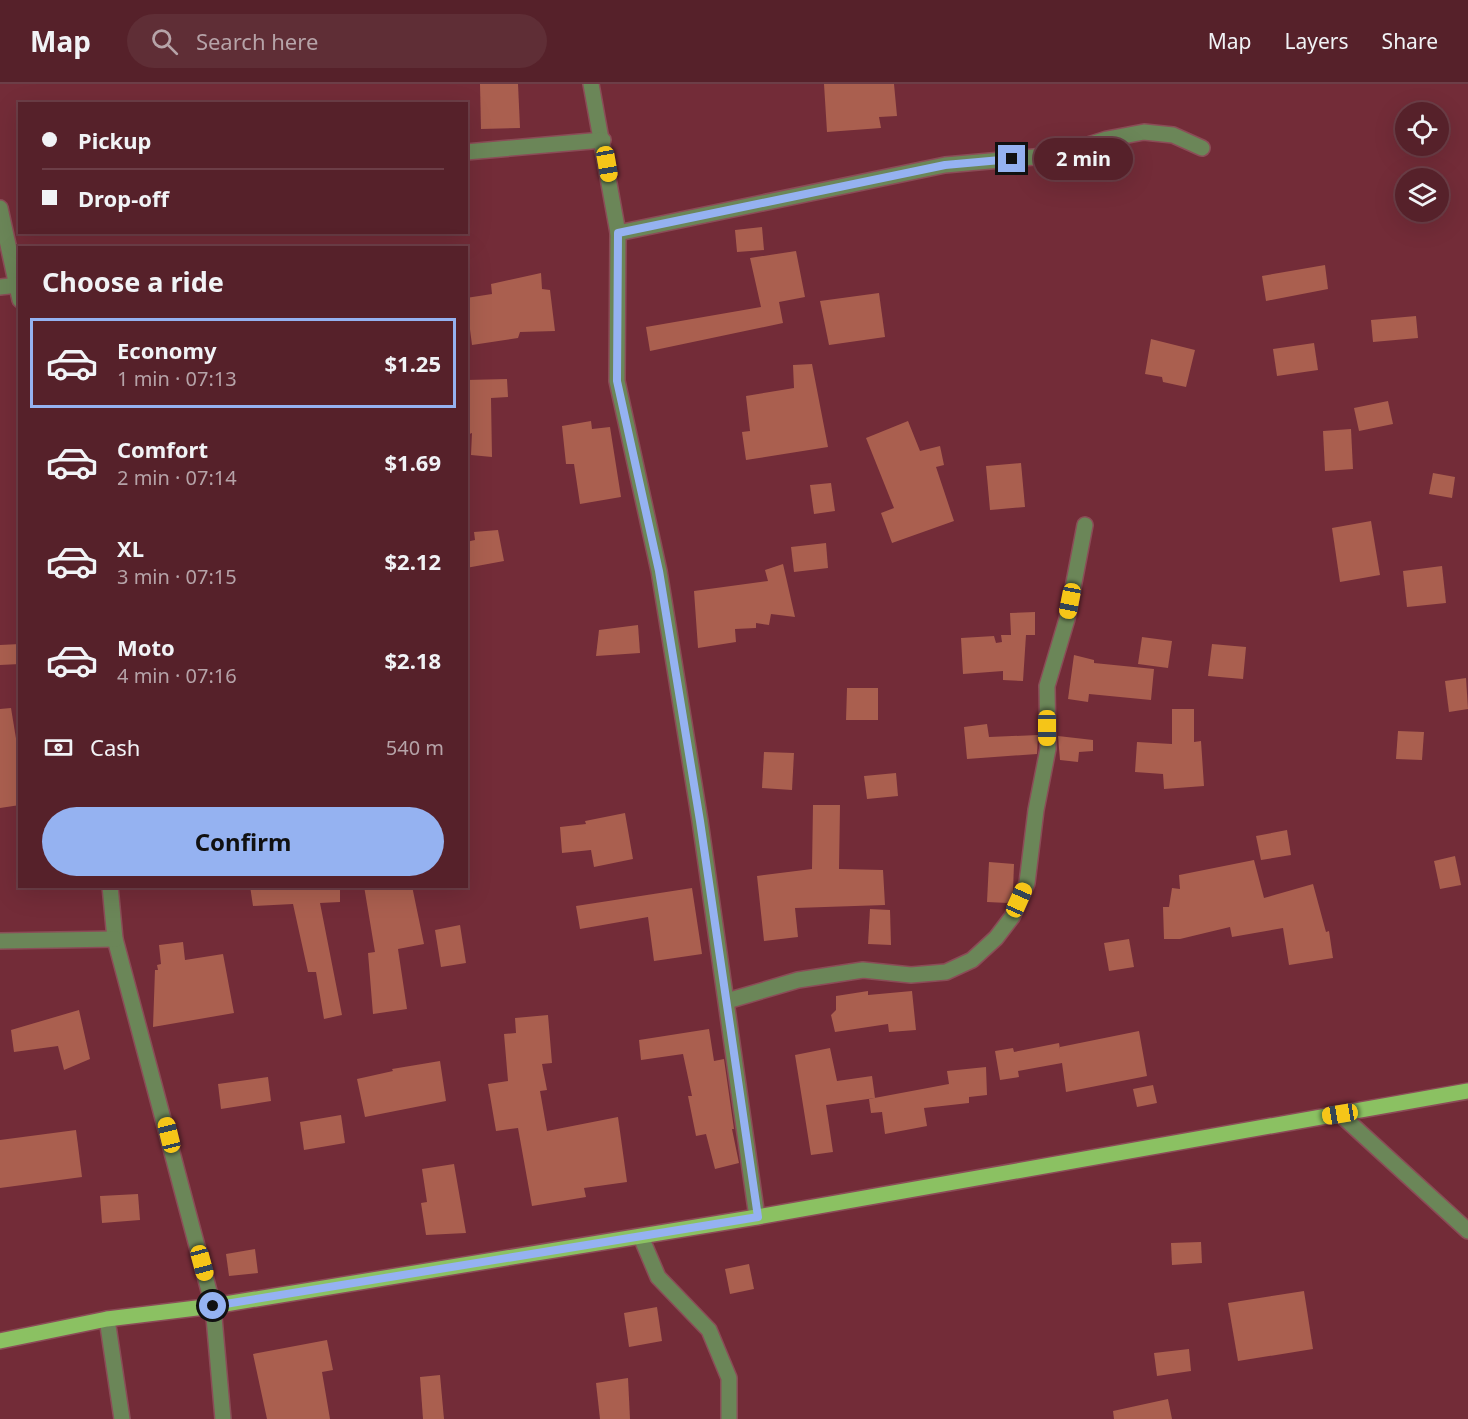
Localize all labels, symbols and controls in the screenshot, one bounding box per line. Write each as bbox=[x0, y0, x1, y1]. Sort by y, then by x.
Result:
search box bbox=[127, 14, 547, 68]
text: Map bbox=[30, 22, 91, 60]
icon: search bbox=[148, 25, 181, 58]
text: Search here bbox=[196, 26, 318, 56]
text: Map bbox=[1208, 27, 1252, 55]
text: Layers bbox=[1285, 27, 1349, 55]
text: Share bbox=[1382, 27, 1438, 55]
map controls bbox=[1395, 102, 1449, 222]
button: locate bbox=[1395, 102, 1449, 156]
text: Pickup bbox=[78, 125, 151, 155]
callout: 2 min bbox=[1033, 138, 1132, 180]
car bbox=[595, 145, 619, 183]
route end bbox=[998, 145, 1025, 172]
text: 2 min bbox=[1056, 145, 1111, 172]
button: layers bbox=[1395, 168, 1449, 222]
text: Drop-off bbox=[78, 183, 169, 213]
text: Choose a ride bbox=[42, 263, 224, 300]
text: Economy bbox=[117, 335, 216, 365]
icon: car bbox=[45, 336, 99, 390]
text: $1.25 bbox=[384, 348, 441, 378]
text: 1 min · 07:13 bbox=[117, 365, 237, 392]
text: Comfort bbox=[117, 434, 208, 464]
icon: car bbox=[45, 435, 99, 489]
text: $1.69 bbox=[384, 447, 441, 477]
text: 2 min · 07:14 bbox=[117, 464, 237, 491]
text: XL bbox=[117, 533, 144, 563]
icon: car bbox=[45, 534, 99, 588]
text: $2.12 bbox=[384, 546, 441, 576]
text: 3 min · 07:15 bbox=[117, 563, 237, 590]
car bbox=[1058, 582, 1082, 620]
text: Moto bbox=[117, 632, 175, 662]
icon: car bbox=[45, 633, 99, 687]
text: $2.18 bbox=[384, 645, 441, 675]
text: 4 min · 07:16 bbox=[117, 662, 237, 689]
car bbox=[1038, 710, 1056, 746]
icon: cash bbox=[42, 731, 75, 764]
text: Cash bbox=[90, 732, 140, 762]
text: 540 m bbox=[386, 734, 444, 761]
button: Confirm bbox=[42, 807, 444, 876]
car bbox=[1003, 880, 1035, 920]
car bbox=[1321, 1102, 1359, 1126]
car bbox=[156, 1115, 182, 1155]
car bbox=[189, 1243, 215, 1283]
route start bbox=[199, 1292, 226, 1319]

